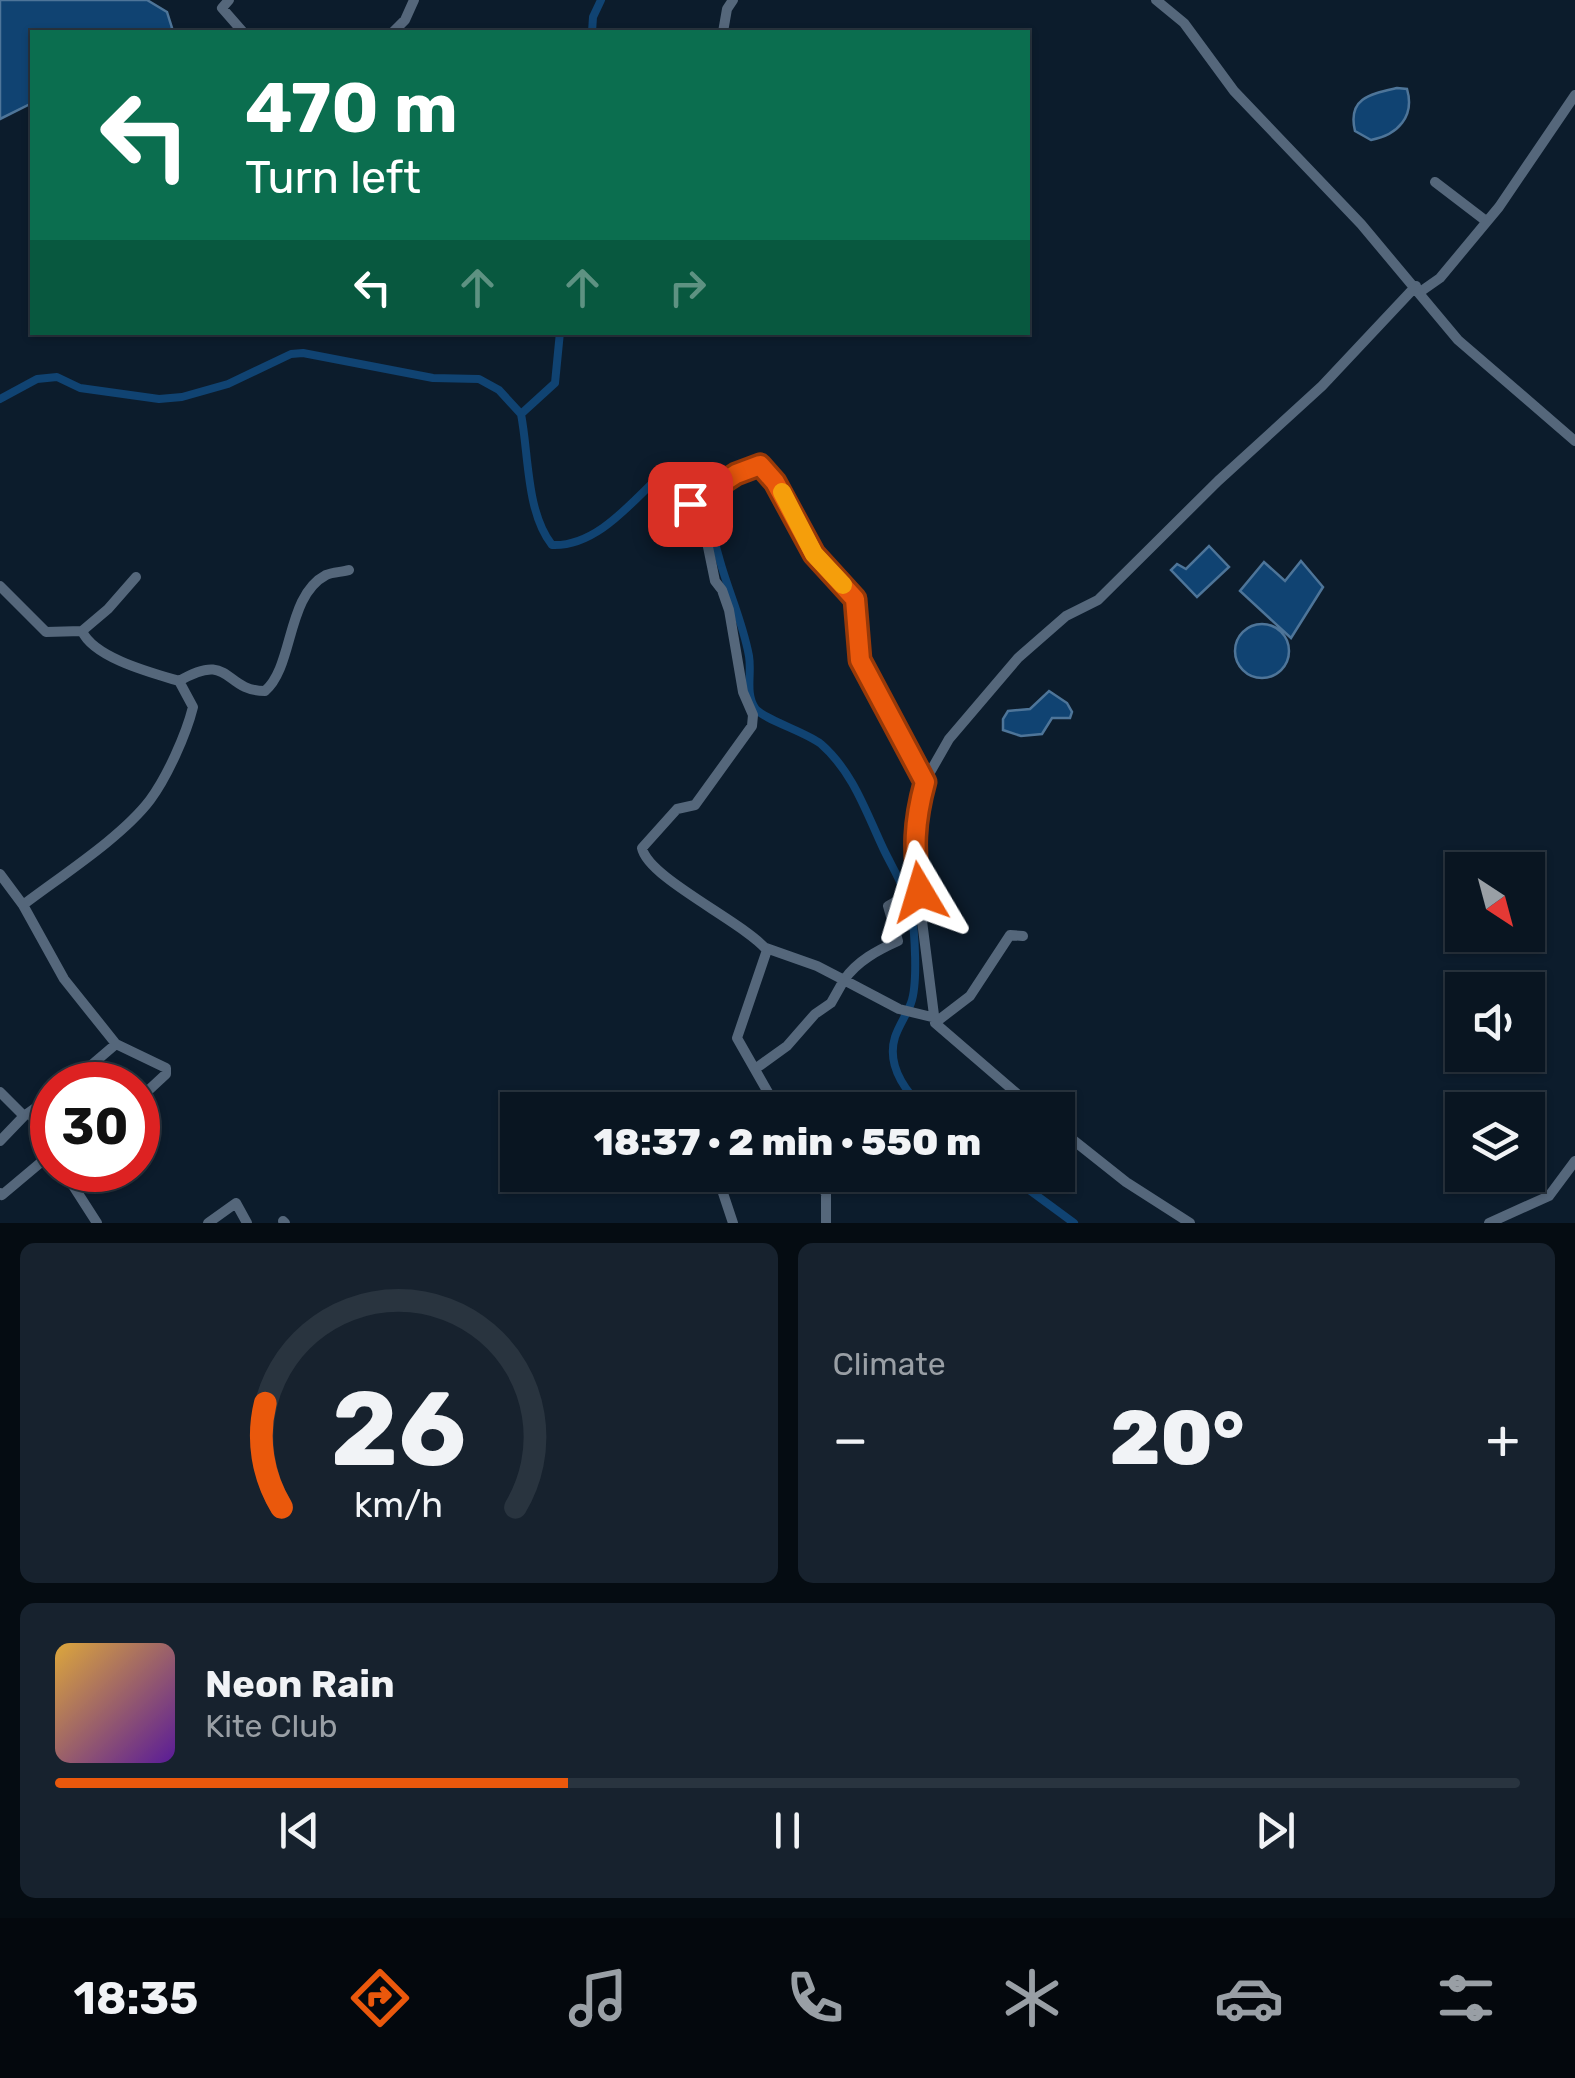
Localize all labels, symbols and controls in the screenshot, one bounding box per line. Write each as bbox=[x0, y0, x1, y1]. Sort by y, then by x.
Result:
text: 470 m bbox=[245, 67, 458, 150]
icon: left bbox=[80, 70, 210, 200]
text: Turn left bbox=[245, 151, 421, 204]
icon: left bbox=[345, 260, 400, 315]
icon: ahead bbox=[450, 260, 505, 315]
icon: ahead bbox=[555, 260, 610, 315]
icon: right bbox=[660, 260, 715, 315]
pin bbox=[648, 462, 733, 547]
icon: arrive bbox=[663, 477, 718, 532]
position arrow bbox=[868, 840, 972, 944]
north arrow bbox=[1445, 852, 1545, 952]
map controls bbox=[1445, 852, 1545, 1192]
button: sound bbox=[1445, 972, 1545, 1072]
speed limit sign: 30 bbox=[30, 1062, 160, 1192]
button: layers bbox=[1445, 1092, 1545, 1192]
text: 18:37 · 2 min · 550 m bbox=[594, 1119, 981, 1165]
text: Climate bbox=[833, 1345, 946, 1383]
text: 26 bbox=[331, 1368, 466, 1491]
text: 20° bbox=[1110, 1394, 1244, 1483]
text: − bbox=[833, 1407, 868, 1472]
text: + bbox=[1486, 1407, 1520, 1472]
text: km/h bbox=[354, 1484, 443, 1526]
text: Neon Rain bbox=[205, 1661, 395, 1707]
text: Kite Club bbox=[205, 1707, 338, 1745]
icon: previous bbox=[272, 1803, 327, 1858]
icon: pause bbox=[760, 1803, 815, 1858]
icon: next bbox=[1248, 1803, 1303, 1858]
icon: directions bbox=[345, 1963, 415, 2033]
icon: music bbox=[563, 1963, 633, 2033]
icon: phone bbox=[780, 1963, 850, 2033]
icon: climate bbox=[997, 1963, 1067, 2033]
icon: car bbox=[1214, 1963, 1284, 2033]
icon: filters bbox=[1431, 1963, 1501, 2033]
text: 18:35 bbox=[74, 1972, 198, 2025]

